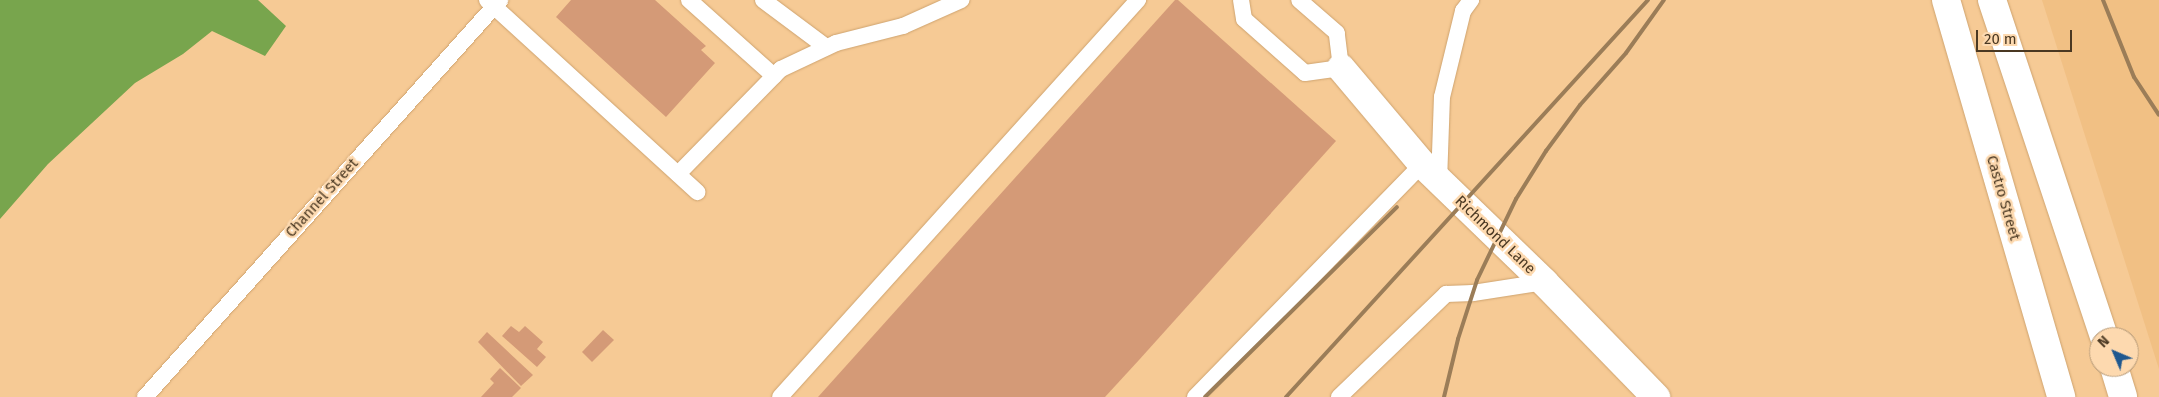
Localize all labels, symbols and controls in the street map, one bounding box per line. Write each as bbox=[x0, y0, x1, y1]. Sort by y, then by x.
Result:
scale bar bbox=[1979, 20, 2075, 52]
text: 20 m bbox=[1984, 30, 2017, 48]
street label: Castro Street bbox=[1982, 153, 2024, 243]
street label: Channel Street bbox=[282, 155, 362, 241]
street label: Richmond Lane bbox=[1451, 192, 1539, 278]
north arrow bbox=[2089, 327, 2139, 377]
text: N bbox=[2094, 332, 2113, 351]

